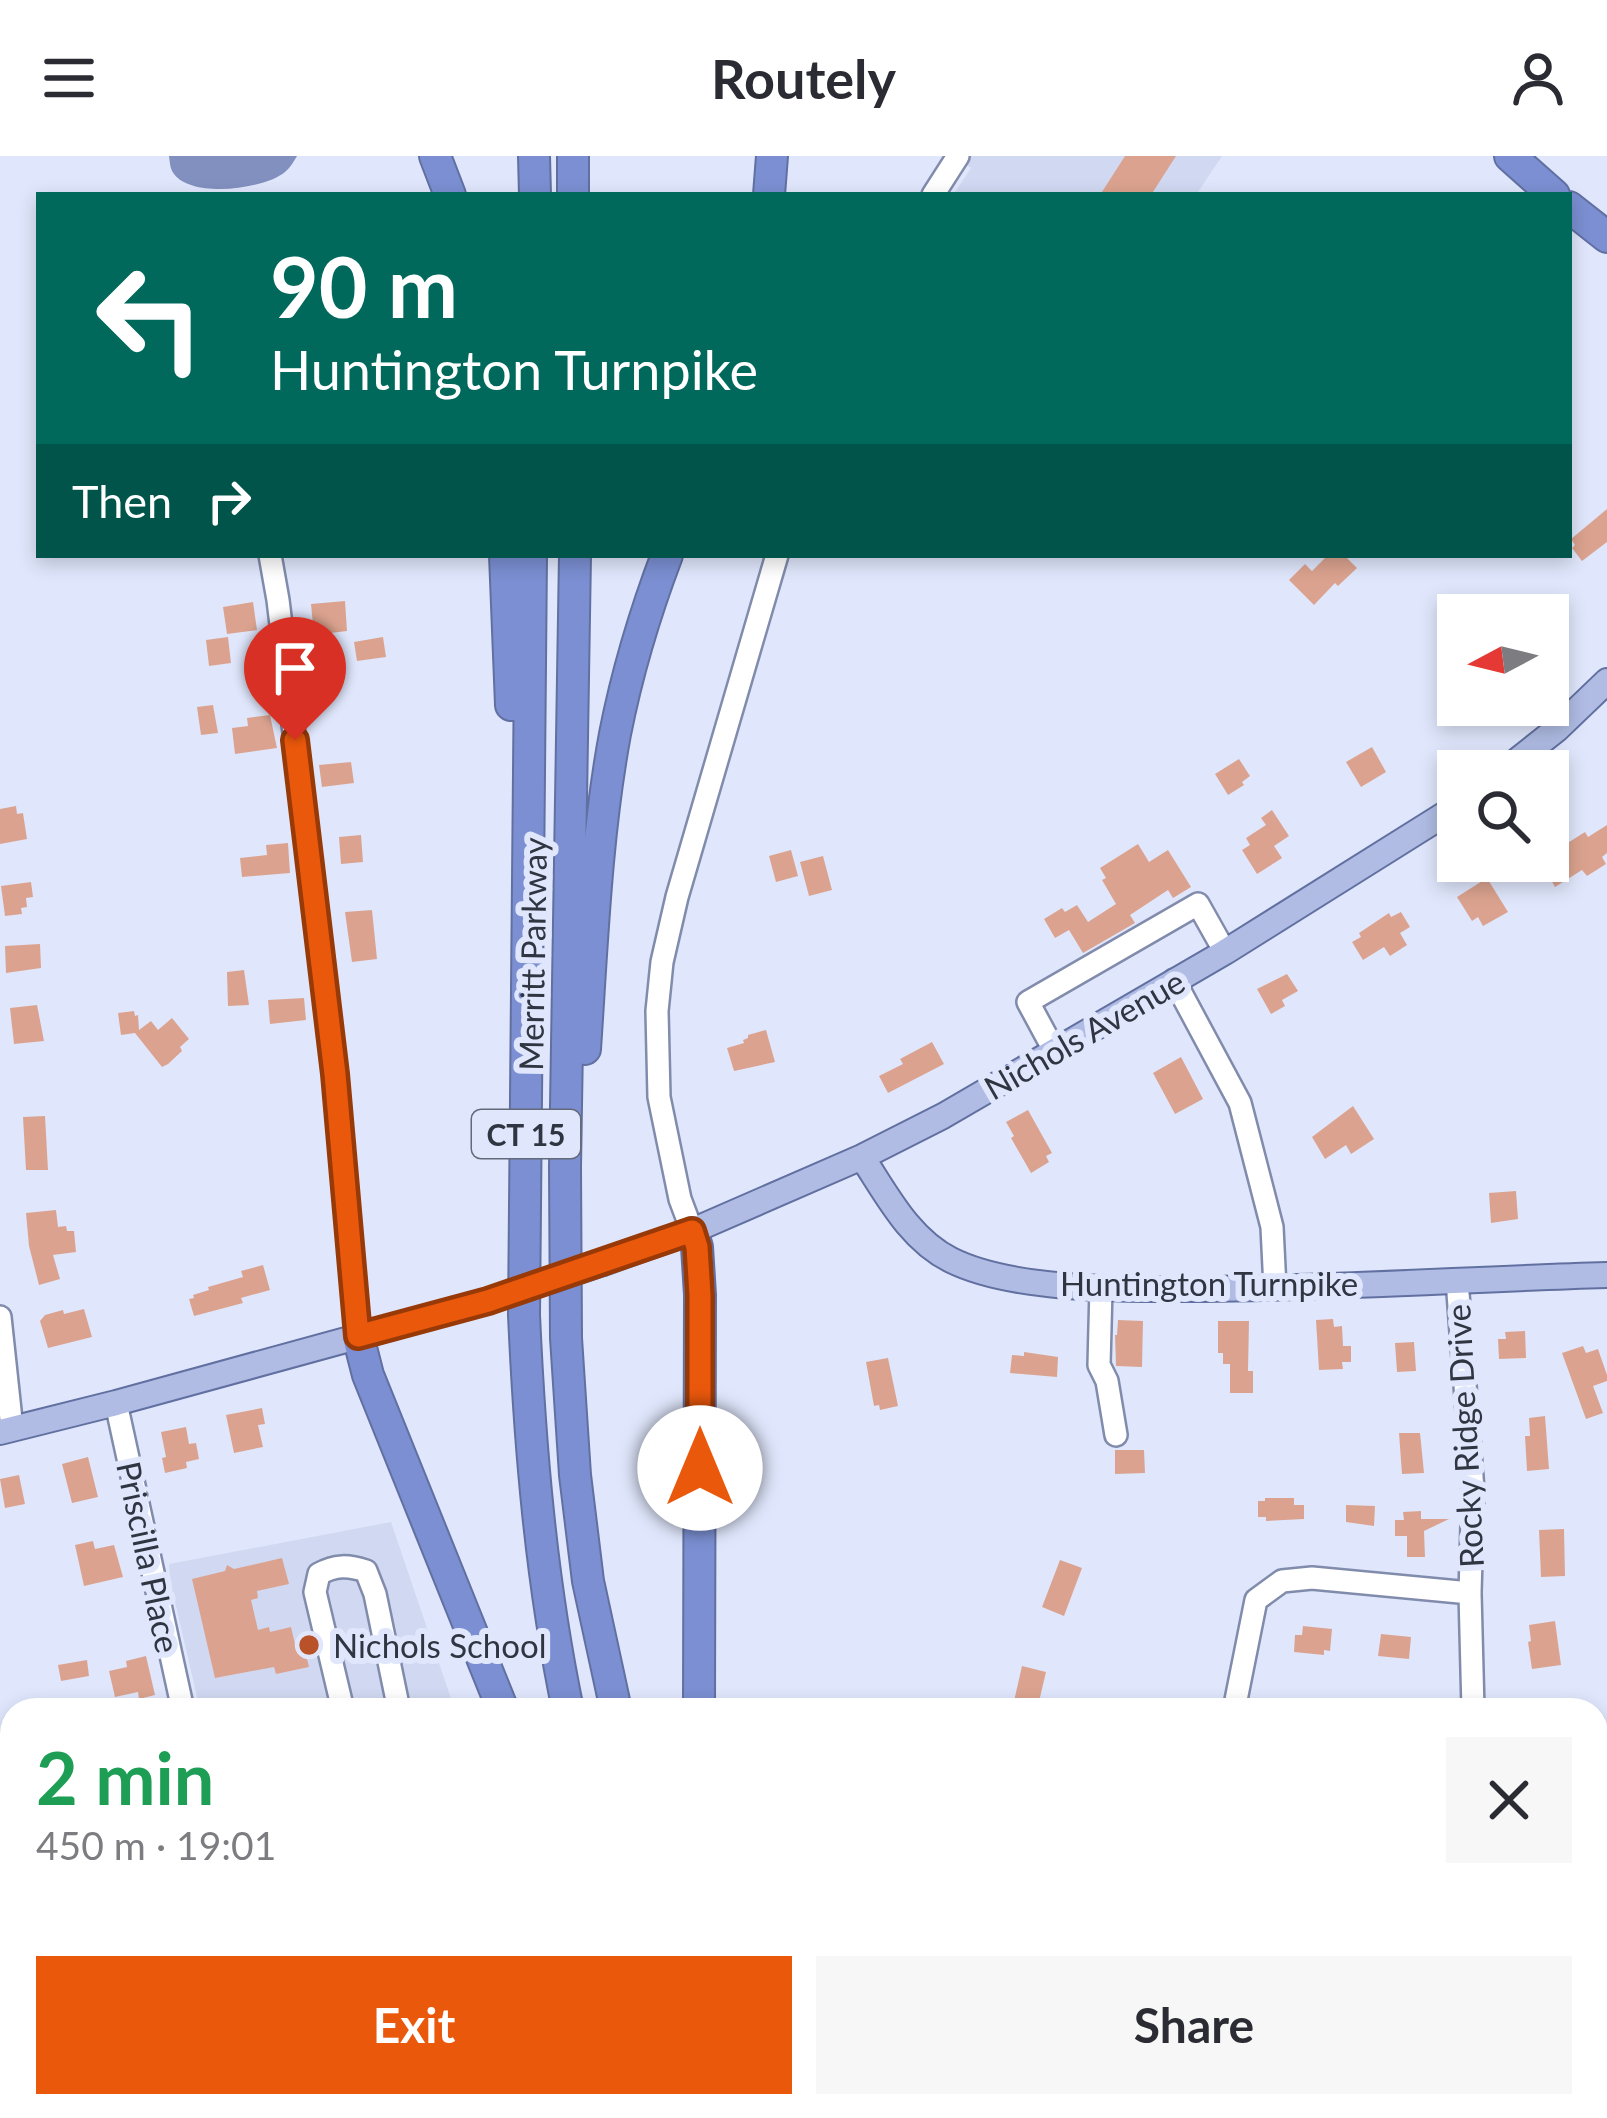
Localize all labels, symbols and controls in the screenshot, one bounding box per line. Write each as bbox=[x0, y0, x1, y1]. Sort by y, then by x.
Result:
icon: menu bbox=[36, 45, 102, 111]
icon: person bbox=[1505, 45, 1571, 111]
text: Routely bbox=[711, 46, 896, 111]
text: 90 m bbox=[270, 235, 458, 336]
icon: left bbox=[72, 240, 228, 396]
text: Huntington Turnpike bbox=[270, 337, 758, 402]
icon: right bbox=[196, 468, 262, 534]
text: Then bbox=[72, 474, 172, 528]
north arrow bbox=[1437, 594, 1569, 726]
map controls bbox=[1437, 594, 1569, 882]
pin bbox=[244, 617, 346, 740]
icon: arrive bbox=[262, 635, 328, 701]
button: search bbox=[1437, 750, 1569, 882]
street label: Merritt Parkway bbox=[510, 837, 554, 1071]
street label: Nichols Avenue bbox=[977, 961, 1191, 1107]
road number: CT 15 bbox=[472, 1110, 580, 1158]
street label: Huntington Turnpike bbox=[1060, 1263, 1358, 1303]
street label: Rocky Ridge Drive bbox=[1437, 1303, 1491, 1569]
position arrow bbox=[637, 1405, 763, 1531]
street label: Priscilla Place bbox=[109, 1458, 189, 1656]
place label: Nichols School bbox=[333, 1625, 546, 1665]
marker: Nichols School bbox=[296, 1632, 322, 1658]
text: 2 min bbox=[36, 1734, 214, 1820]
button: close bbox=[1446, 1737, 1572, 1863]
text: 450 m · 19:01 bbox=[36, 1822, 276, 1868]
button: Exit bbox=[36, 1956, 792, 2094]
button: Share bbox=[816, 1956, 1572, 2094]

